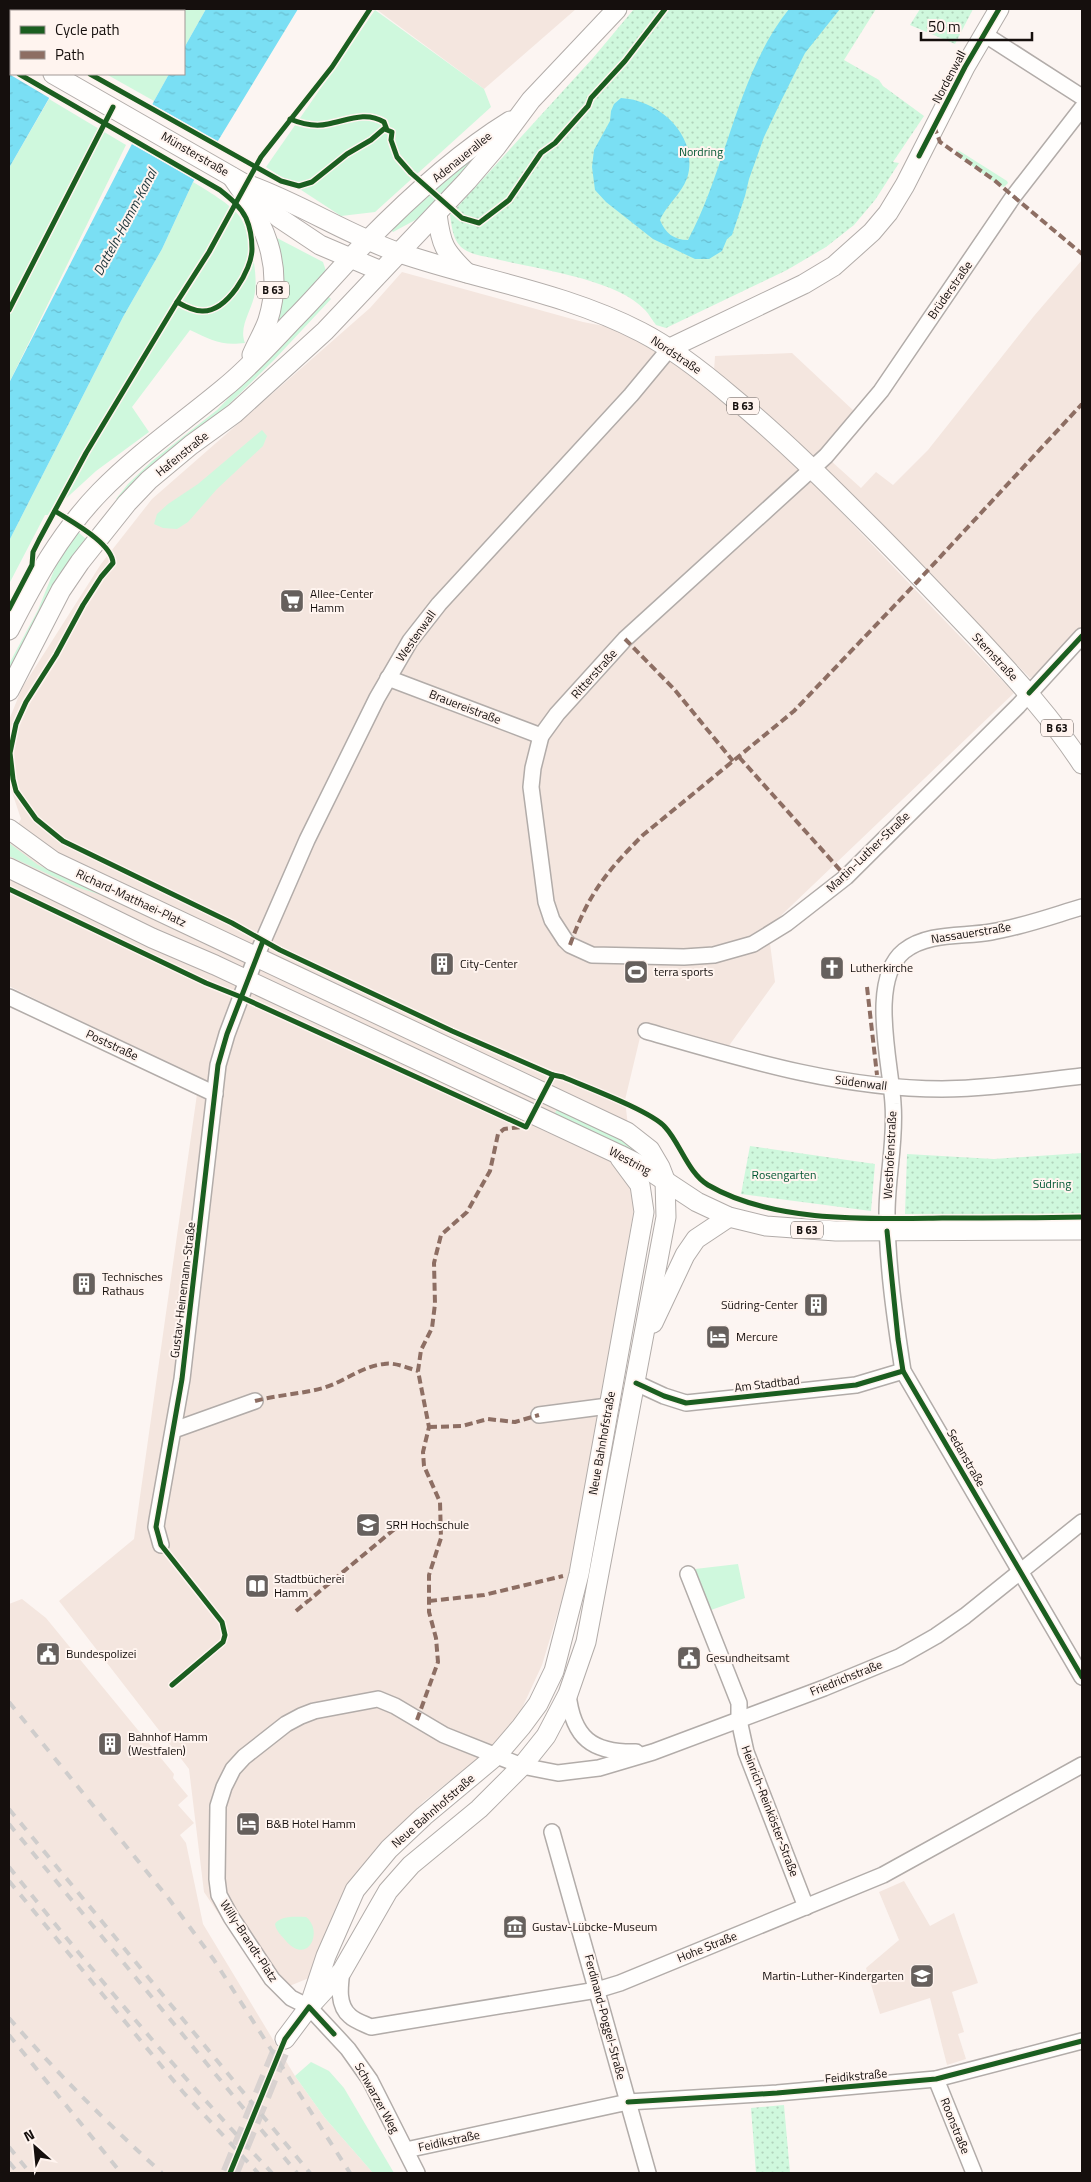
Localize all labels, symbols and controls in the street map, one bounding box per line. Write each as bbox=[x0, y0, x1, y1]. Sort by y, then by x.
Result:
legend bbox=[10, 10, 185, 75]
scale bar bbox=[921, 10, 1032, 42]
text: 50 m bbox=[928, 15, 961, 38]
text: Cycle path bbox=[55, 18, 120, 41]
text: Path bbox=[55, 43, 85, 66]
street label: Nordenwall bbox=[927, 47, 971, 107]
street label: Münsterstraße bbox=[158, 126, 233, 181]
street label: Adenauerallee bbox=[428, 127, 496, 187]
park label: Nordring bbox=[679, 142, 723, 161]
water label: Datteln-Hamm-Kanal bbox=[87, 163, 163, 279]
street label: Brüderstraße bbox=[922, 257, 977, 323]
road number: B 63 bbox=[257, 282, 289, 298]
street label: Nordstraße bbox=[647, 331, 705, 379]
road number: B 63 bbox=[727, 398, 759, 414]
street label: Hafenstraße bbox=[151, 426, 212, 481]
place label: Allee-Center Hamm bbox=[310, 584, 373, 617]
supermarket icon: Allee-Center Hamm bbox=[279, 588, 305, 614]
street label: Westenwall bbox=[391, 606, 440, 665]
street label: Sternstraße bbox=[968, 628, 1023, 685]
street label: Ritterstraße bbox=[566, 644, 621, 703]
street label: Brauereistraße bbox=[426, 684, 504, 729]
road number: B 63 bbox=[1041, 720, 1073, 736]
street label: Martin-Luther-Straße bbox=[822, 807, 914, 897]
street label: Richard-Matthaei-Platz bbox=[73, 864, 190, 931]
street label: Nassauerstraße bbox=[930, 917, 1012, 948]
building icon: City-Center bbox=[429, 951, 455, 977]
place label: City-Center bbox=[460, 954, 518, 973]
church icon: Lutherkirche bbox=[819, 955, 845, 981]
place label: Lutherkirche bbox=[850, 958, 913, 977]
sports icon: terra sports bbox=[623, 959, 649, 985]
place label: terra sports bbox=[654, 962, 714, 981]
street label: Poststraße bbox=[83, 1024, 142, 1065]
street label: Südenwall bbox=[834, 1070, 888, 1095]
street label: Westhofenstraße bbox=[878, 1110, 901, 1200]
street label: Westring bbox=[606, 1141, 655, 1180]
park label: Rosengarten bbox=[752, 1165, 816, 1184]
park label: Südring bbox=[1033, 1174, 1071, 1193]
street label: Gustav-Heinemann-Straße bbox=[165, 1221, 200, 1359]
road number: B 63 bbox=[791, 1222, 823, 1238]
place label: Technisches Rathaus bbox=[102, 1267, 163, 1300]
building icon: Technisches Rathaus bbox=[71, 1271, 97, 1297]
building icon: Südring-Center bbox=[803, 1292, 829, 1318]
place label: Südring-Center bbox=[721, 1295, 798, 1314]
hotel icon: Mercure bbox=[705, 1324, 731, 1350]
place label: Mercure bbox=[736, 1327, 778, 1346]
street label: Am Stadtbad bbox=[733, 1370, 801, 1397]
street label: Neue Bahnhofstraße bbox=[583, 1389, 620, 1496]
street label: Sedanstraße bbox=[942, 1425, 991, 1490]
school or university icon: SRH Hochschule bbox=[355, 1512, 381, 1538]
place label: SRH Hochschule bbox=[386, 1515, 469, 1534]
place label: Stadtbücherei Hamm bbox=[274, 1569, 344, 1602]
library icon: Stadtbücherei Hamm bbox=[244, 1573, 270, 1599]
public building icon: Bundespolizei bbox=[35, 1641, 61, 1667]
place label: Bundespolizei bbox=[66, 1644, 136, 1663]
public building icon: Gesundheitsamt bbox=[676, 1645, 702, 1671]
place label: Gesundheitsamt bbox=[706, 1648, 790, 1667]
street label: Friedrichstraße bbox=[807, 1654, 885, 1701]
place label: Bahnhof Hamm (Westfalen) bbox=[128, 1727, 208, 1760]
building icon: Bahnhof Hamm (Westfalen) bbox=[97, 1731, 123, 1757]
street label: Heinrich-Reinköster-Straße bbox=[737, 1742, 804, 1879]
street label: Neue Bahnhofstraße bbox=[387, 1769, 479, 1852]
hotel icon: B&B Hotel Hamm bbox=[235, 1811, 261, 1837]
place label: B&B Hotel Hamm bbox=[266, 1814, 356, 1833]
street label: Willy-Brandt-Platz bbox=[216, 1896, 283, 1986]
museum icon: Gustav-Lübcke-Museum bbox=[502, 1914, 528, 1940]
place label: Gustav-Lübcke-Museum bbox=[532, 1917, 657, 1936]
street label: Hohe Straße bbox=[674, 1926, 740, 1967]
street label: Ferdinand-Poggel-Straße bbox=[580, 1952, 631, 2082]
school or university icon: Martin-Luther-Kindergarten bbox=[909, 1963, 935, 1989]
place label: Martin-Luther-Kindergarten bbox=[762, 1966, 904, 1985]
street label: Schwarzer Weg bbox=[350, 2059, 405, 2137]
street label: Feidikstraße bbox=[824, 2063, 888, 2088]
street label: Roonstraße bbox=[936, 2095, 975, 2157]
north arrow bbox=[10, 2122, 60, 2172]
text: N bbox=[20, 2123, 38, 2147]
street label: Feidikstraße bbox=[416, 2125, 481, 2156]

